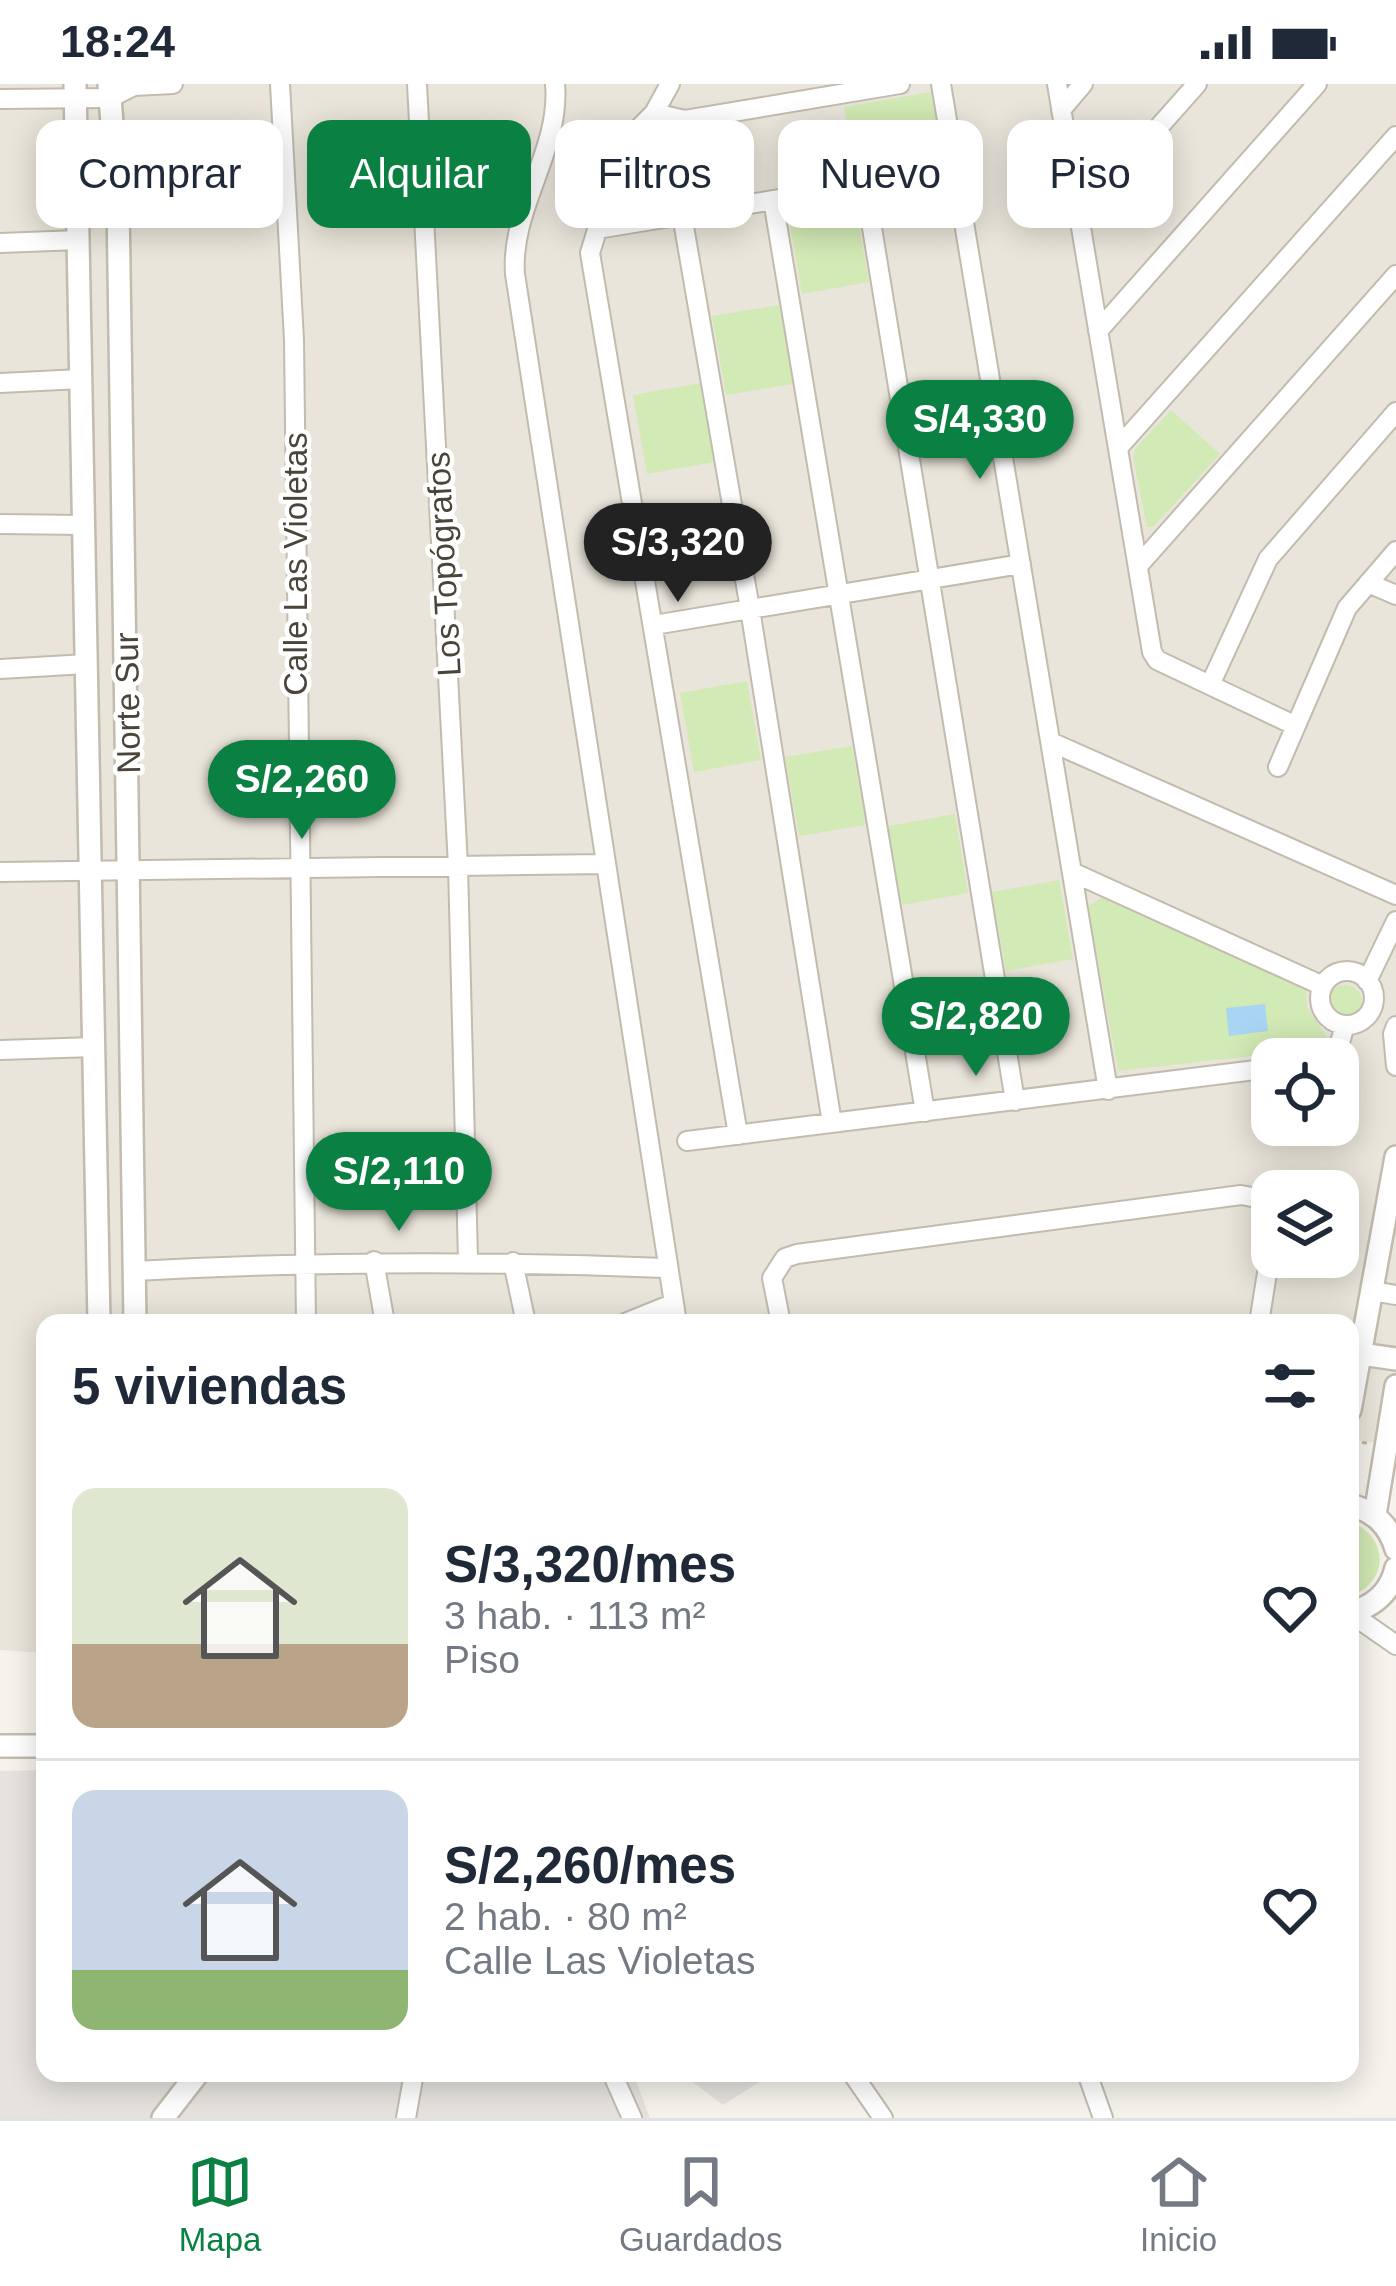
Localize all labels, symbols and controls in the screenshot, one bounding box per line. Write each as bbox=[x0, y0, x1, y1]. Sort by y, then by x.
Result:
text: 18:24 bbox=[60, 16, 175, 67]
chip: Comprar bbox=[36, 120, 283, 228]
chip: Alquilar bbox=[307, 120, 531, 228]
chip: Filtros bbox=[555, 120, 754, 228]
chip: Nuevo bbox=[778, 120, 983, 228]
chip: Piso bbox=[1007, 120, 1173, 228]
pin: S/4,330 bbox=[869, 380, 1091, 482]
text: S/4,330 bbox=[913, 397, 1047, 440]
street label: Calle Las Violetas bbox=[277, 432, 314, 696]
street label: Los Topógrafos bbox=[419, 451, 468, 677]
pin: S/3,320 bbox=[567, 503, 789, 605]
text: S/3,320 bbox=[611, 520, 745, 563]
street label: Norte Sur bbox=[108, 632, 147, 774]
pin: S/2,260 bbox=[191, 740, 413, 842]
text: S/2,260 bbox=[235, 757, 369, 800]
pin: S/2,820 bbox=[865, 977, 1087, 1079]
text: S/2,820 bbox=[909, 994, 1043, 1037]
map controls bbox=[1251, 1038, 1359, 1278]
button: locate bbox=[1251, 1038, 1359, 1146]
pin: S/2,110 bbox=[288, 1132, 510, 1234]
text: S/2,110 bbox=[333, 1149, 465, 1192]
button: layers bbox=[1251, 1170, 1359, 1278]
icon: filters bbox=[1257, 1353, 1323, 1419]
text: 5 viviendas bbox=[72, 1358, 347, 1415]
icon: home bbox=[168, 1536, 312, 1680]
text: S/3,320/mes bbox=[444, 1536, 736, 1593]
icon: heart bbox=[1257, 1575, 1323, 1641]
text: 3 hab. · 113 m² bbox=[444, 1594, 706, 1637]
text: Piso bbox=[444, 1638, 520, 1681]
text: S/2,260/mes bbox=[444, 1837, 736, 1894]
icon: home bbox=[168, 1838, 312, 1982]
icon: heart bbox=[1257, 1877, 1323, 1943]
text: 2 hab. · 80 m² bbox=[444, 1895, 687, 1938]
text: Calle Las Violetas bbox=[444, 1939, 755, 1982]
tab: Mapa bbox=[179, 2149, 261, 2259]
tab: Guardados bbox=[619, 2149, 782, 2259]
tab: Inicio bbox=[1140, 2149, 1217, 2259]

